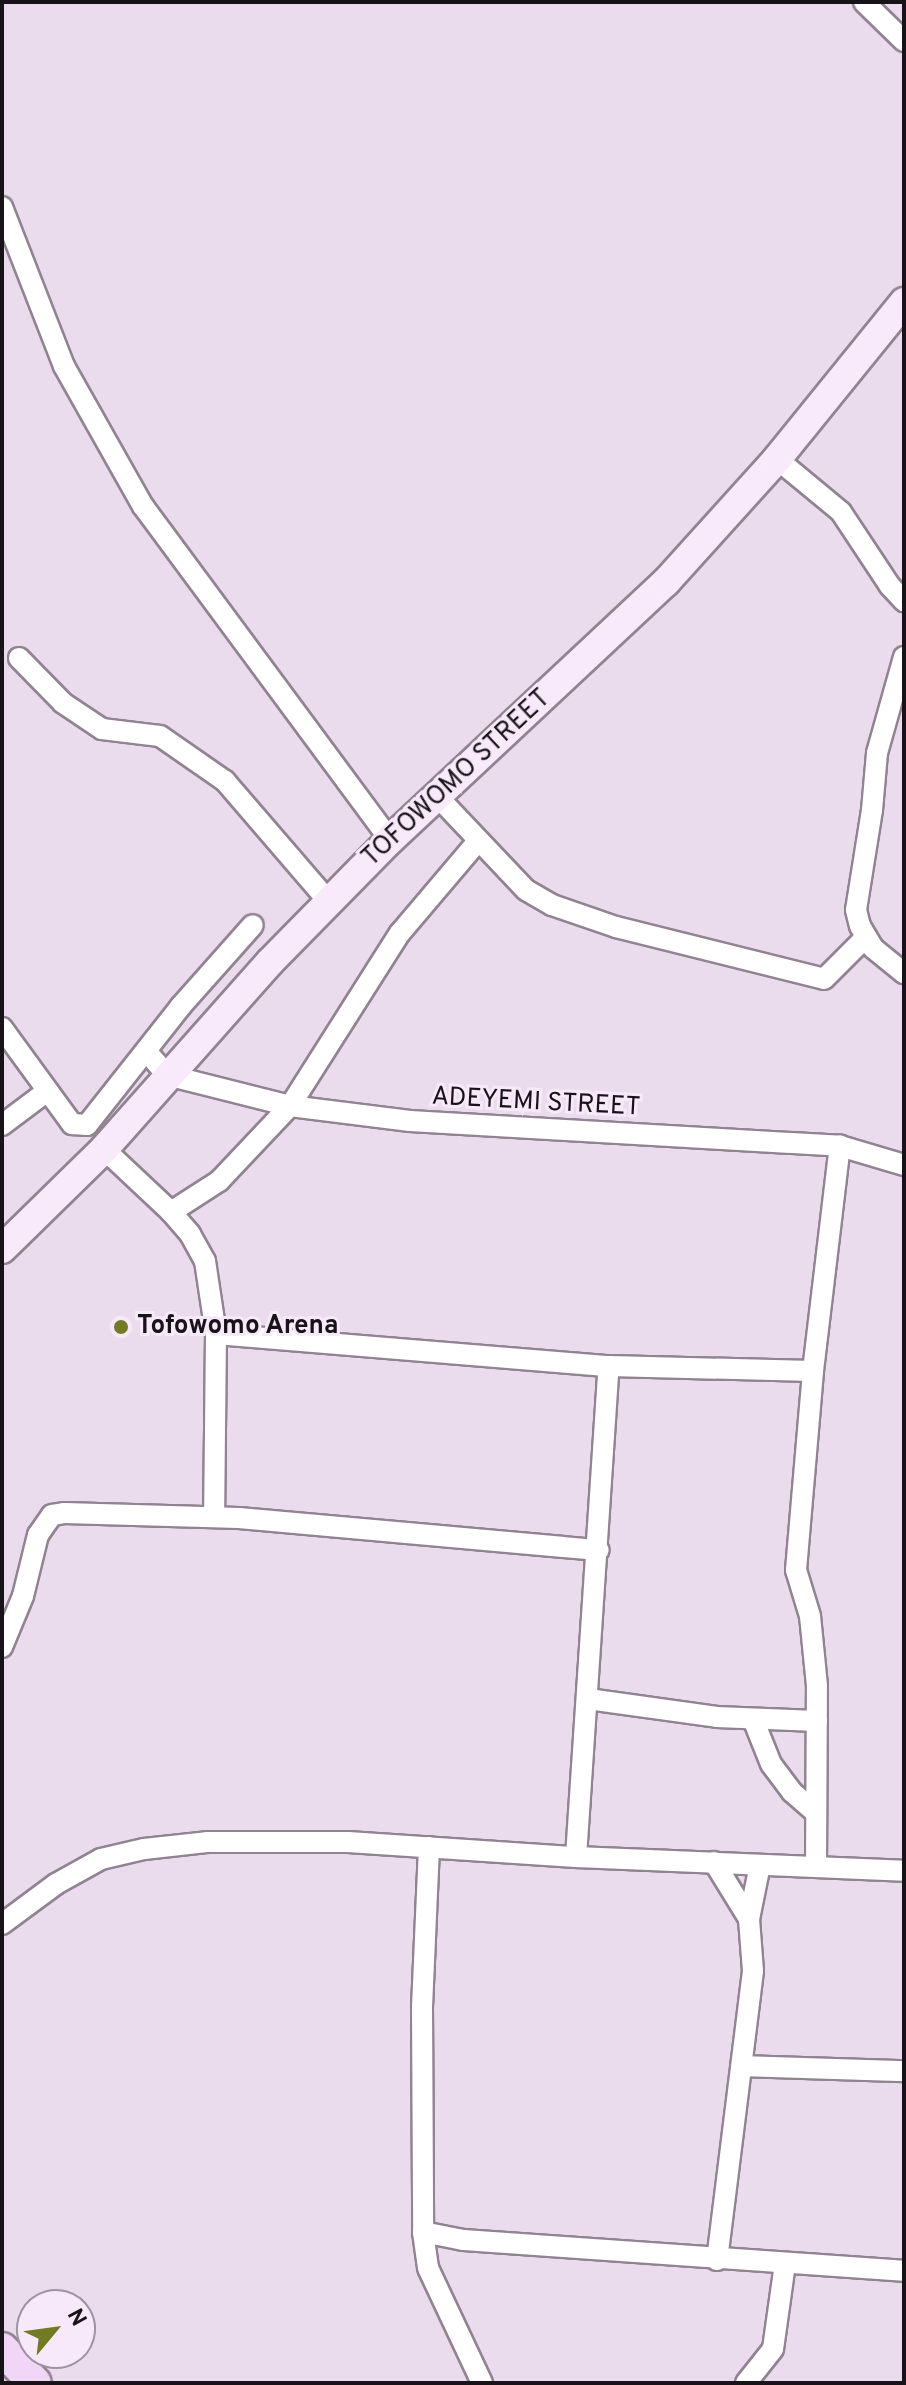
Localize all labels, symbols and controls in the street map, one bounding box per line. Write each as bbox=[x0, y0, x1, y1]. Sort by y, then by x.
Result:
street label: TOFOWOMO STREET bbox=[356, 684, 558, 874]
street label: ADEYEMI STREET bbox=[431, 1082, 641, 1124]
place label: Tofowomo Arena bbox=[137, 1311, 339, 1343]
marker: Tofowomo Arena bbox=[112, 1318, 130, 1336]
north arrow bbox=[16, 2289, 96, 2369]
text: N bbox=[60, 2305, 91, 2332]

